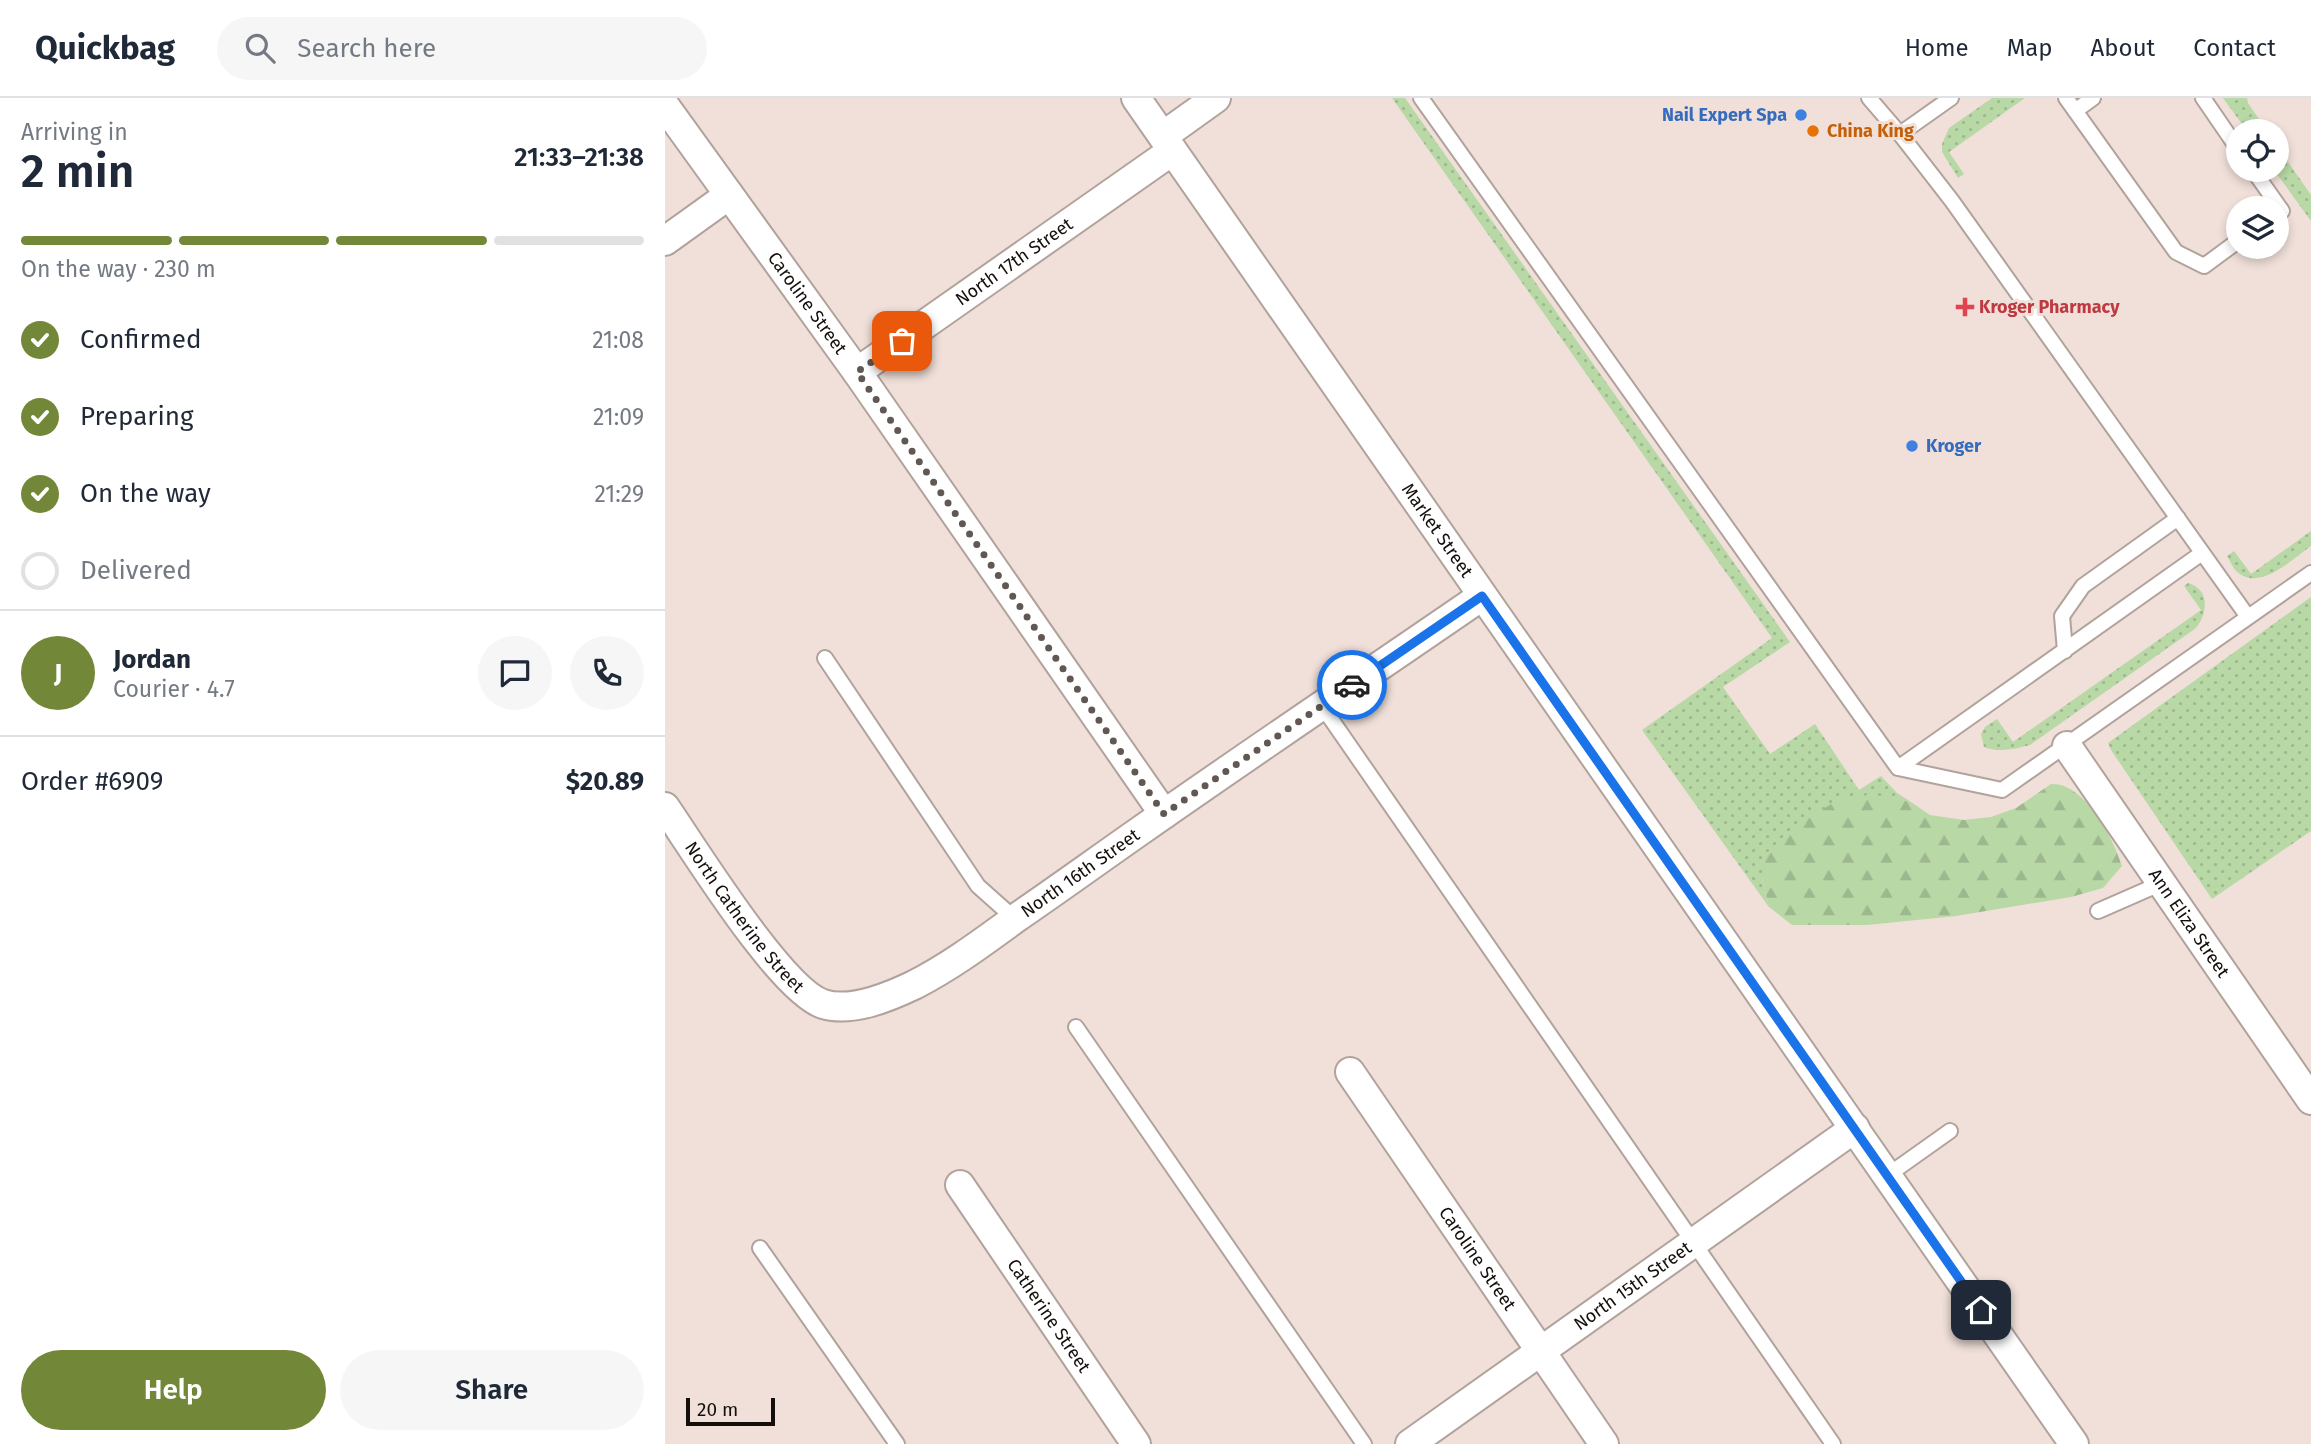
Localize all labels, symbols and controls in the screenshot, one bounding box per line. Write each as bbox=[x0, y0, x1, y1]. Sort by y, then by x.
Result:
search box bbox=[217, 17, 707, 80]
text: Quickbag bbox=[35, 28, 175, 68]
icon: search bbox=[241, 29, 279, 67]
text: Search here bbox=[297, 33, 436, 64]
text: Home bbox=[1905, 34, 1969, 62]
text: Map bbox=[2007, 34, 2053, 62]
text: About bbox=[2091, 34, 2155, 62]
text: Contact bbox=[2193, 34, 2276, 62]
place label: Nail Expert Spa bbox=[1662, 104, 1787, 126]
marker: Nail Expert Spa bbox=[1793, 107, 1809, 123]
text: Arriving in bbox=[21, 118, 128, 146]
map controls bbox=[2226, 119, 2289, 259]
button: locate bbox=[2226, 119, 2289, 182]
place label: China King bbox=[1827, 120, 1914, 142]
marker: China King bbox=[1805, 123, 1821, 139]
text: 21:33–21:38 bbox=[514, 142, 644, 173]
text: 2 min bbox=[21, 144, 134, 199]
button: layers bbox=[2226, 196, 2289, 259]
street label: North 17th Street bbox=[951, 213, 1077, 310]
street label: Caroline Street bbox=[763, 248, 852, 359]
text: On the way · 230 m bbox=[21, 255, 216, 283]
place label: Kroger Pharmacy bbox=[1979, 296, 2120, 318]
marker: Kroger Pharmacy bbox=[1957, 299, 1973, 315]
pin bbox=[872, 311, 932, 371]
icon: check bbox=[21, 321, 59, 359]
icon: bag bbox=[883, 322, 921, 360]
text: Confirmed bbox=[80, 324, 201, 355]
text: 21:08 bbox=[592, 326, 644, 354]
icon: check bbox=[21, 398, 59, 436]
text: Preparing bbox=[80, 401, 193, 432]
text: 21:09 bbox=[593, 403, 644, 431]
place label: Kroger bbox=[1926, 435, 1982, 457]
marker: Kroger bbox=[1904, 438, 1920, 454]
icon: check bbox=[21, 475, 59, 513]
text: On the way bbox=[80, 478, 211, 509]
street label: Market Street bbox=[1397, 479, 1478, 582]
text: 21:29 bbox=[594, 480, 644, 508]
text: Delivered bbox=[80, 555, 192, 586]
button: chat bbox=[478, 636, 552, 710]
button: phone bbox=[570, 636, 644, 710]
text: Jordan bbox=[113, 644, 191, 675]
courier bbox=[1317, 650, 1387, 720]
text: J bbox=[54, 658, 62, 689]
icon: car bbox=[1333, 666, 1371, 704]
text: Courier · 4.7 bbox=[113, 675, 235, 703]
text: Order #6909 bbox=[21, 766, 163, 797]
text: $20.89 bbox=[566, 766, 644, 797]
street label: North 16th Street bbox=[1017, 824, 1144, 922]
street label: North Catherine Street bbox=[680, 837, 809, 998]
street label: Ann Eliza Street bbox=[2144, 864, 2234, 982]
street label: Caroline Street bbox=[1434, 1202, 1521, 1315]
street label: North 15th Street bbox=[1570, 1236, 1696, 1335]
street label: Catherine Street bbox=[1002, 1255, 1095, 1377]
pin bbox=[1951, 1280, 2011, 1340]
icon: home bbox=[1962, 1291, 2000, 1329]
button: Help bbox=[21, 1350, 326, 1430]
button: Share bbox=[340, 1350, 644, 1430]
scale bar bbox=[686, 1395, 775, 1427]
text: 20 m bbox=[697, 1398, 738, 1421]

